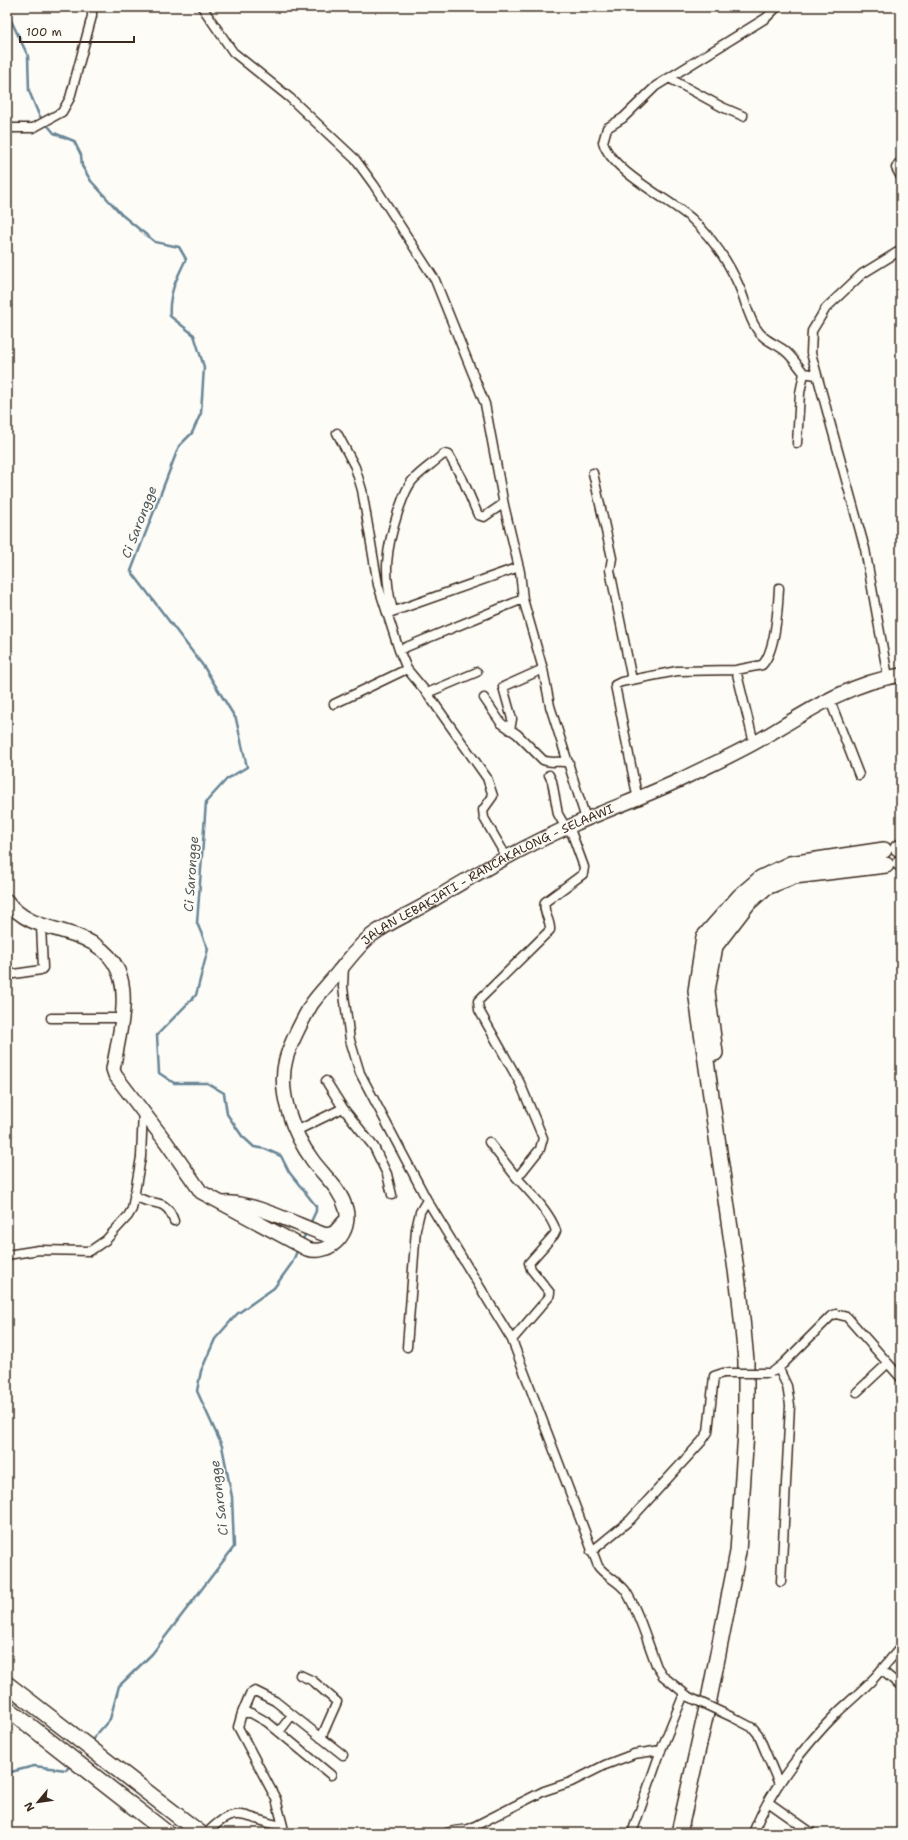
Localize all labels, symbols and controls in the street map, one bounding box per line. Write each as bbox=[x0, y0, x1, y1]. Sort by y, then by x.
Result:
scale bar bbox=[20, 18, 134, 44]
text: 100 m bbox=[26, 24, 62, 40]
water label: Ci Sarongge bbox=[117, 483, 161, 561]
street label: JALAN LEBAKJATI - RANCAKALONG - SELAAWI bbox=[358, 801, 616, 948]
water label: Ci Sarongge bbox=[180, 835, 202, 913]
water label: Ci Sarongge bbox=[206, 1459, 232, 1537]
north arrow bbox=[18, 1782, 58, 1822]
text: N bbox=[21, 1799, 38, 1814]

